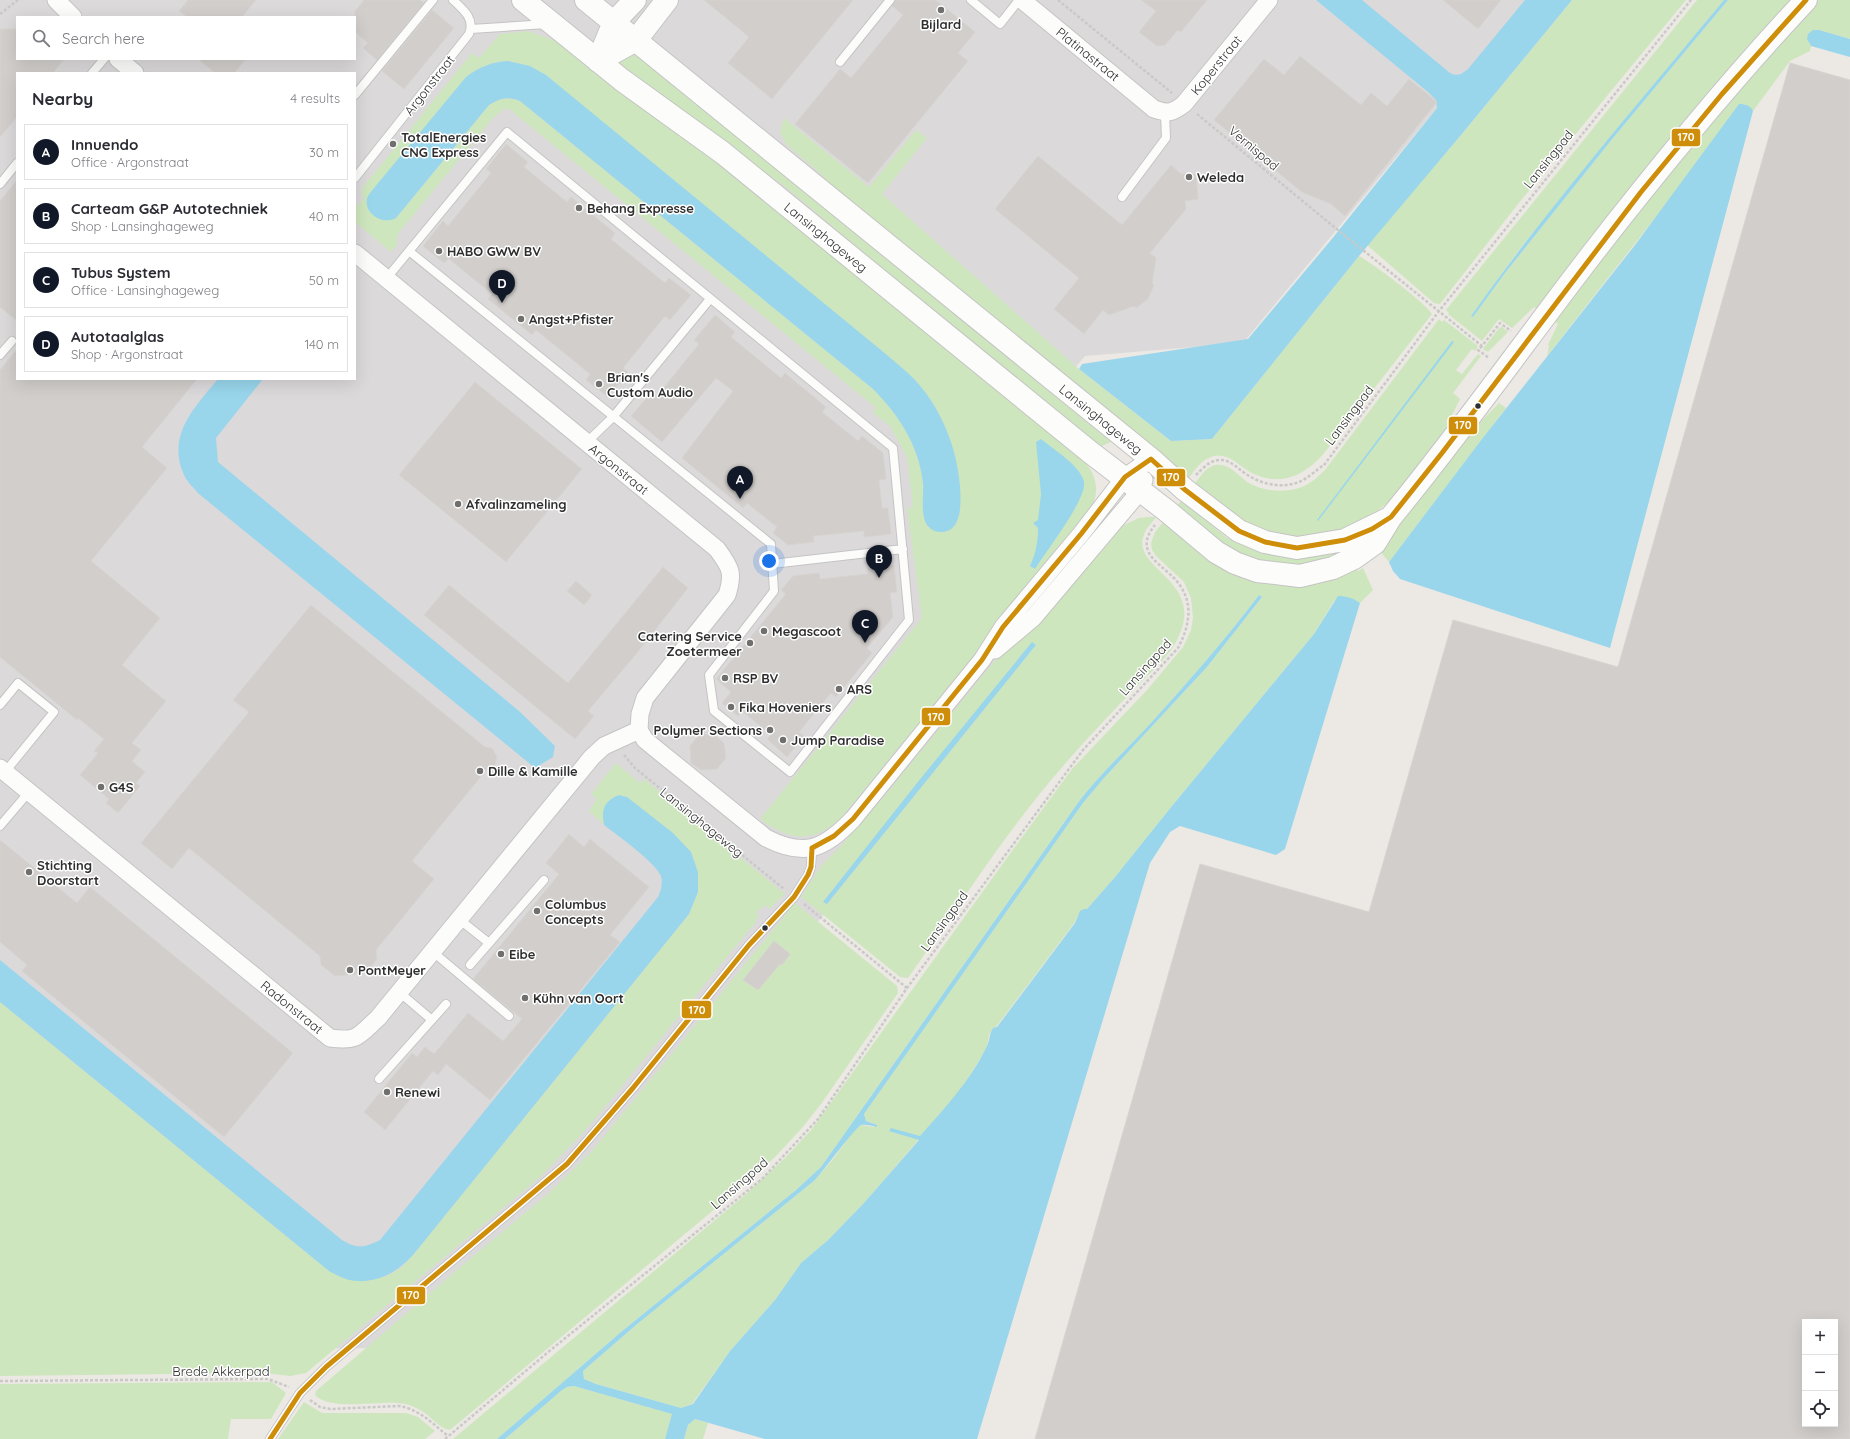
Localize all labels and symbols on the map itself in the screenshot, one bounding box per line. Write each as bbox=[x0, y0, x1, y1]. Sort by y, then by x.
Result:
marker: Bijlard bbox=[936, 5, 946, 15]
place label: Bijlard bbox=[921, 16, 961, 32]
street label: Platinastraat bbox=[1053, 24, 1123, 84]
street label: Koperstraat bbox=[1187, 32, 1245, 98]
street label: Argonstraat bbox=[401, 52, 457, 118]
street label: Vernispad bbox=[1226, 122, 1282, 174]
street label: Lansingpad bbox=[1520, 127, 1576, 191]
line badge: 170 bbox=[1671, 128, 1701, 147]
place label: TotalEnergies CNG Express bbox=[401, 129, 486, 160]
text: 170 bbox=[1677, 130, 1695, 144]
marker: TotalEnergies CNG Express bbox=[388, 139, 398, 149]
place label: Weleda bbox=[1197, 169, 1244, 185]
marker: Weleda bbox=[1184, 172, 1194, 182]
street label: Lansinghageweg bbox=[781, 199, 871, 275]
place label: Behang Expresse bbox=[587, 200, 694, 216]
marker: Behang Expresse bbox=[574, 203, 584, 213]
place label: HABO GWW BV bbox=[447, 243, 541, 259]
marker: HABO GWW BV bbox=[434, 246, 444, 256]
pin: D bbox=[489, 270, 515, 303]
place label: Angst+Pfister bbox=[529, 311, 614, 327]
marker: Angst+Pfister bbox=[516, 314, 526, 324]
place label: Brian's Custom Audio bbox=[607, 369, 693, 400]
marker: Brian's Custom Audio bbox=[594, 379, 604, 389]
street label: Lansinghageweg bbox=[1056, 381, 1146, 457]
street label: Lansingpad bbox=[1321, 382, 1377, 448]
unlabelled marker bbox=[1473, 401, 1483, 411]
line badge: 170 bbox=[1448, 416, 1478, 435]
text: 170 bbox=[1454, 418, 1472, 432]
street label: Argonstraat bbox=[586, 440, 652, 498]
pin: A bbox=[727, 466, 753, 499]
line badge: 170 bbox=[1156, 468, 1186, 487]
text: 170 bbox=[1162, 470, 1180, 484]
place label: Afvalinzameling bbox=[466, 496, 567, 512]
marker: Afvalinzameling bbox=[453, 499, 463, 509]
pin: B bbox=[866, 545, 892, 578]
your location bbox=[759, 551, 779, 571]
pin: C bbox=[852, 610, 878, 643]
place label: Megascoot bbox=[772, 623, 841, 639]
marker: Megascoot bbox=[759, 626, 769, 636]
place label: Catering Service Zoetermeer bbox=[638, 628, 742, 659]
street label: Lansingpad bbox=[1115, 635, 1175, 699]
marker: Catering Service Zoetermeer bbox=[745, 638, 755, 648]
place label: RSP BV bbox=[733, 670, 779, 686]
marker: RSP BV bbox=[720, 673, 730, 683]
place label: ARS bbox=[847, 681, 872, 697]
marker: ARS bbox=[834, 684, 844, 694]
place label: Fika Hoveniers bbox=[739, 699, 831, 715]
marker: Fika Hoveniers bbox=[726, 702, 736, 712]
line badge: 170 bbox=[921, 707, 951, 726]
text: 170 bbox=[927, 710, 945, 724]
place label: Polymer Sections bbox=[654, 722, 762, 738]
marker: Polymer Sections bbox=[765, 725, 775, 735]
place label: Jump Paradise bbox=[791, 732, 885, 748]
marker: Jump Paradise bbox=[778, 735, 788, 745]
place label: Dille & Kamille bbox=[488, 763, 578, 779]
marker: Dille & Kamille bbox=[475, 766, 485, 776]
place label: G4S bbox=[109, 779, 134, 795]
marker: G4S bbox=[96, 782, 106, 792]
street label: Lansinghageweg bbox=[657, 784, 747, 860]
place label: Stichting Doorstart bbox=[37, 857, 99, 888]
marker: Stichting Doorstart bbox=[24, 867, 34, 877]
street label: Lansingpad bbox=[917, 888, 971, 954]
place label: Columbus Concepts bbox=[545, 896, 606, 927]
marker: Columbus Concepts bbox=[532, 906, 542, 916]
unlabelled marker bbox=[760, 923, 770, 933]
place label: Eibe bbox=[509, 946, 536, 962]
marker: Eibe bbox=[496, 949, 506, 959]
place label: PontMeyer bbox=[358, 962, 426, 978]
marker: PontMeyer bbox=[345, 965, 355, 975]
street label: Radonstraat bbox=[258, 977, 326, 1037]
place label: Kühn van Oort bbox=[533, 990, 624, 1006]
marker: Kühn van Oort bbox=[520, 993, 530, 1003]
line badge: 170 bbox=[681, 1000, 712, 1019]
text: 170 bbox=[688, 1003, 706, 1017]
place label: Renewi bbox=[395, 1084, 440, 1100]
marker: Renewi bbox=[382, 1087, 392, 1097]
street label: Lansingpad bbox=[707, 1154, 771, 1212]
line badge: 170 bbox=[396, 1286, 426, 1305]
text: 170 bbox=[402, 1288, 420, 1302]
street label: Brede Akkerpad bbox=[172, 1363, 270, 1379]

